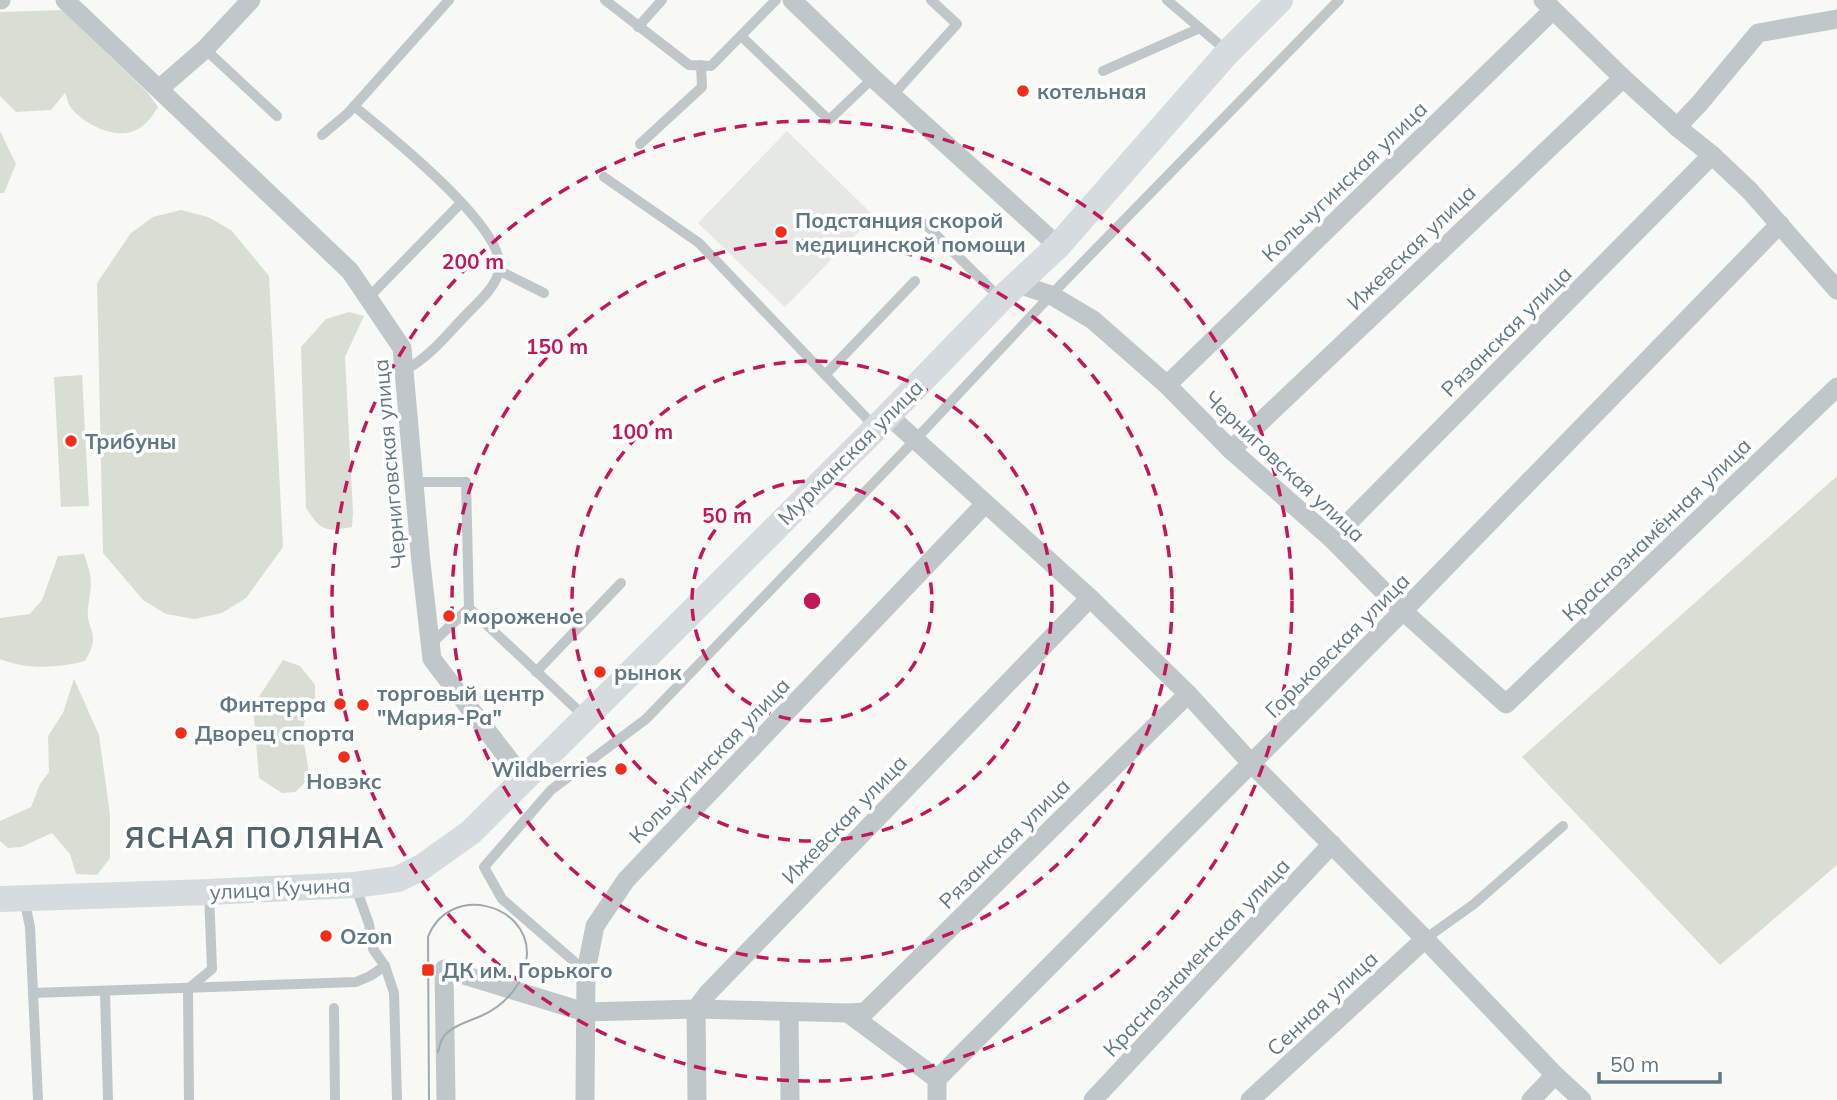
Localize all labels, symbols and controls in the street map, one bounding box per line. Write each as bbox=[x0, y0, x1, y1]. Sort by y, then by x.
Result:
place label: котельная bbox=[1037, 78, 1146, 104]
marker: котельная bbox=[1015, 83, 1031, 99]
street label: Кольчугинская улица bbox=[1256, 95, 1432, 267]
street label: Ижевская улица bbox=[1341, 179, 1481, 315]
place label: Подстанция скорой медицинской помощи bbox=[795, 207, 1026, 257]
marker: Подстанция скорой медицинской помощи bbox=[773, 224, 789, 240]
text: 200 m bbox=[442, 248, 504, 274]
street label: Рязанская улица bbox=[1435, 260, 1577, 402]
text: 150 m bbox=[526, 333, 588, 359]
street label: Черниговская улица bbox=[367, 358, 411, 570]
street label: Мурманская улица bbox=[772, 374, 928, 530]
street label: Черниговская улица bbox=[1199, 385, 1371, 547]
text: 100 m bbox=[611, 418, 673, 444]
place label: Трибуны bbox=[85, 428, 176, 454]
street label: Краснознамённая улица bbox=[1556, 432, 1756, 626]
marker: Трибуны bbox=[63, 433, 79, 449]
text: 50 m bbox=[702, 502, 752, 528]
street label: Горьковская улица bbox=[1259, 567, 1415, 723]
centre of rings bbox=[800, 589, 824, 613]
place label: мороженое bbox=[463, 603, 584, 629]
marker: мороженое bbox=[441, 608, 457, 624]
place label: рынок bbox=[614, 659, 683, 685]
marker: рынок bbox=[592, 664, 608, 680]
street label: Кольчугинская улица bbox=[623, 672, 795, 848]
place label: торговый центр "Мария-Ра" bbox=[377, 680, 545, 730]
place label: Финтерра bbox=[219, 691, 326, 717]
marker: Финтерра bbox=[332, 696, 348, 712]
marker: торговый центр "Мария-Ра" bbox=[355, 697, 371, 713]
place label: Дворец спорта bbox=[195, 720, 355, 746]
marker: Дворец спорта bbox=[173, 725, 189, 741]
marker: Новэкс bbox=[336, 749, 352, 765]
street label: Ижевская улица bbox=[776, 749, 912, 889]
place label: Wildberries bbox=[491, 756, 607, 782]
marker: Wildberries bbox=[613, 761, 629, 777]
place label: Новэкс bbox=[306, 768, 382, 794]
street label: Рязанская улица bbox=[933, 772, 1075, 914]
district label: ЯСНАЯ ПОЛЯНА bbox=[125, 820, 385, 855]
street label: Краснознаменская улица bbox=[1097, 852, 1295, 1062]
street label: улица Кучина bbox=[209, 871, 351, 905]
place label: Ozon bbox=[340, 923, 392, 949]
marker: Ozon bbox=[318, 928, 334, 944]
street label: Сенная улица bbox=[1261, 945, 1383, 1061]
place label: ДК им. Горького bbox=[442, 957, 613, 983]
marker: ДК им. Горького bbox=[420, 962, 436, 978]
scale bar bbox=[1599, 1040, 1720, 1084]
text: 50 m bbox=[1610, 1051, 1659, 1077]

